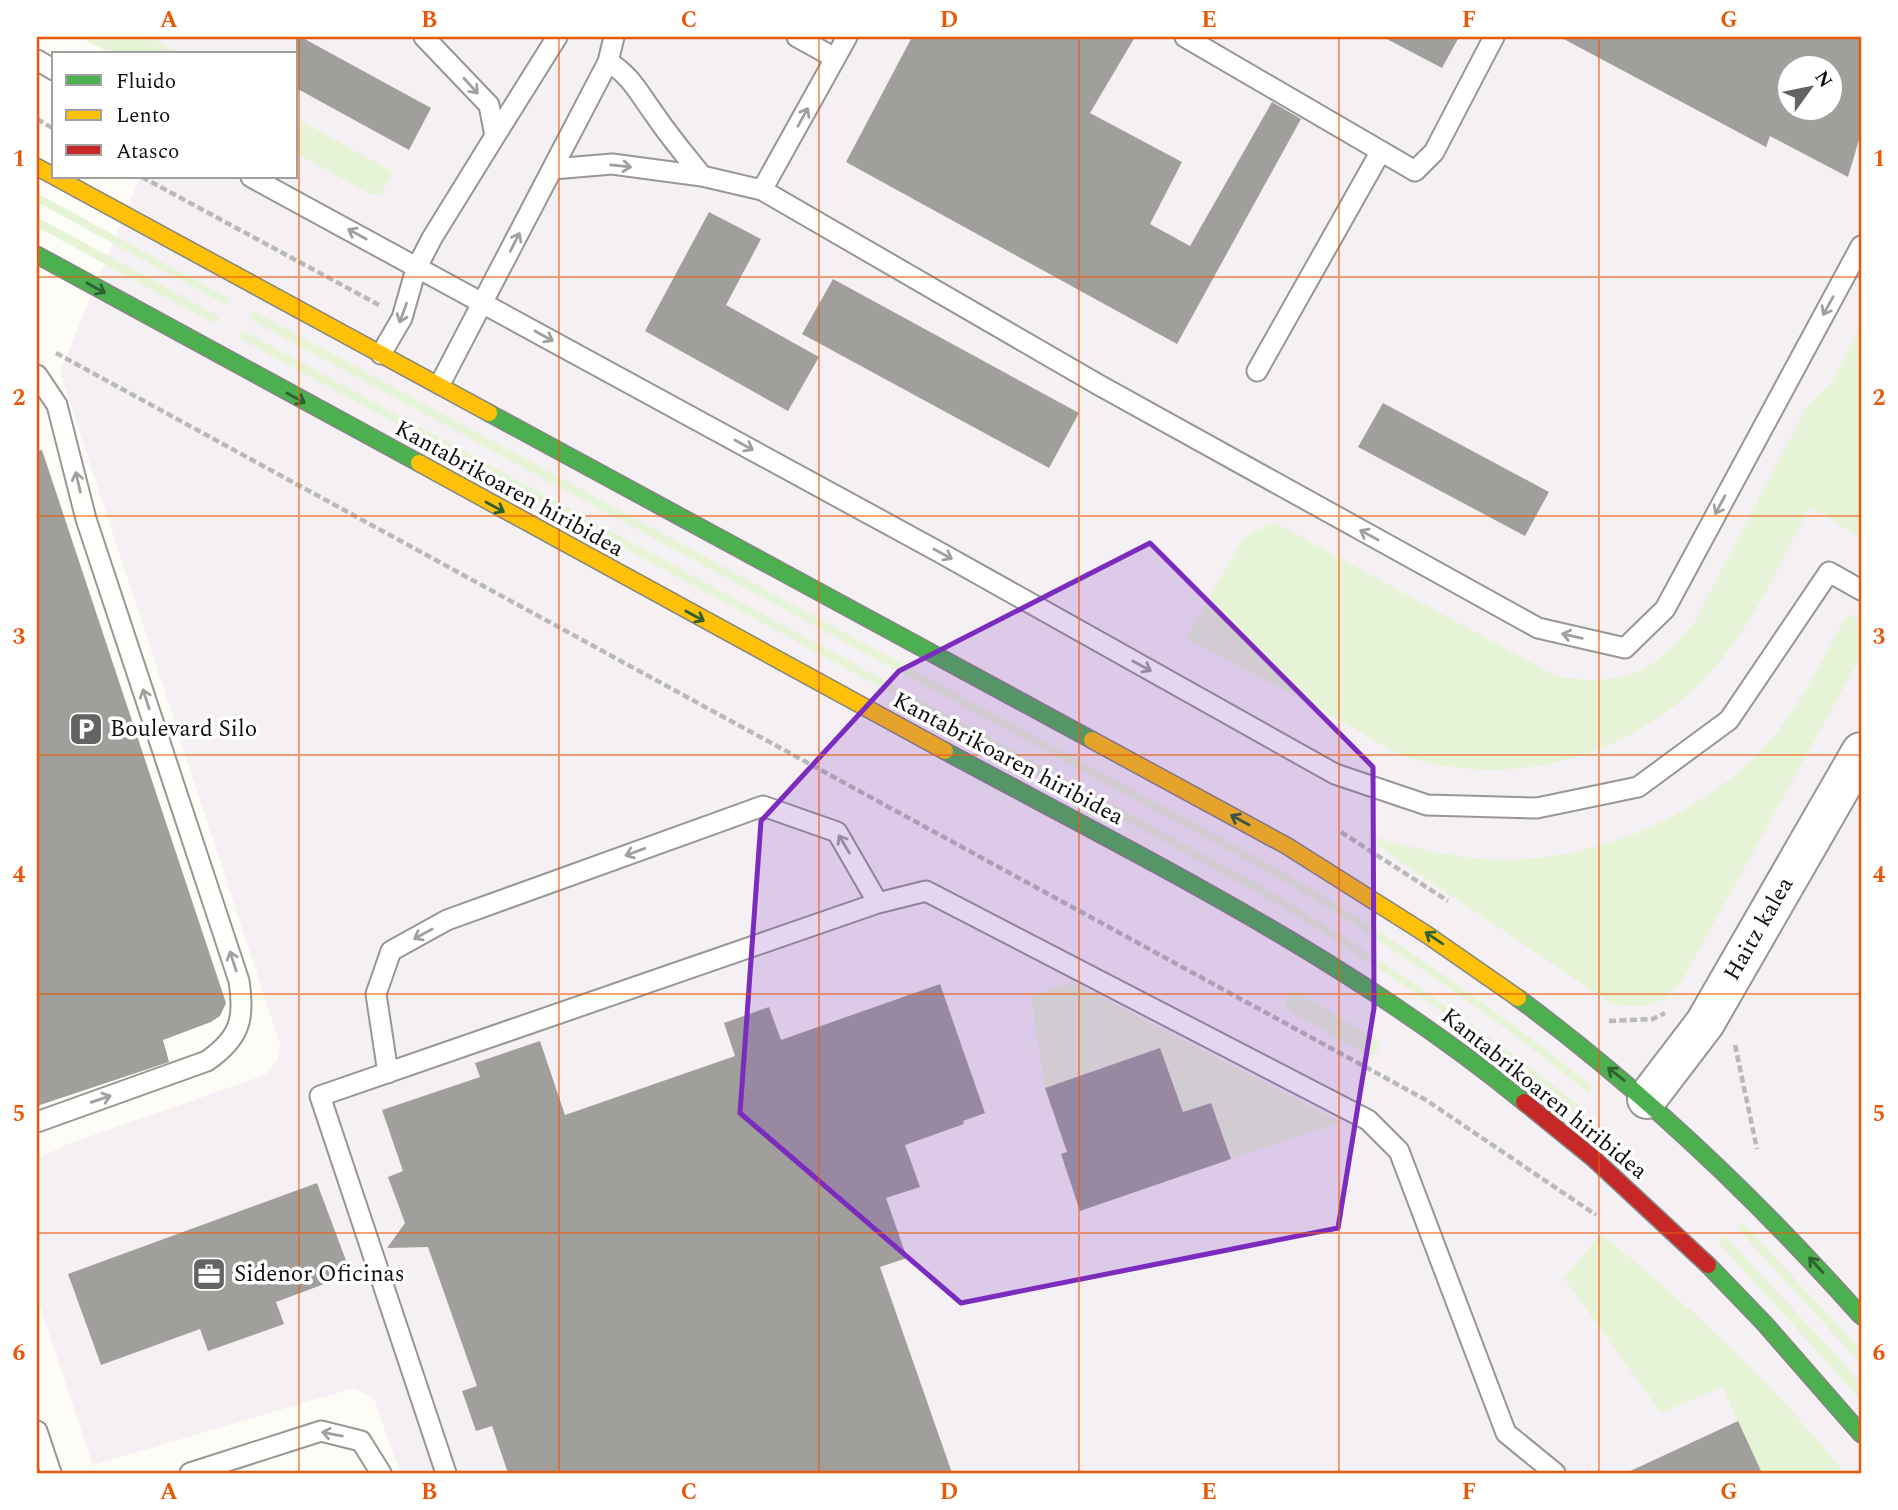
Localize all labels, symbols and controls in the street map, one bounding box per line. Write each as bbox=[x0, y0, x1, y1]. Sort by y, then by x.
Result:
text: A bbox=[160, 3, 178, 38]
text: B bbox=[421, 3, 437, 38]
text: C bbox=[681, 3, 697, 38]
text: D bbox=[940, 3, 958, 38]
text: E bbox=[1201, 3, 1217, 38]
text: F bbox=[1462, 3, 1476, 38]
text: G bbox=[1720, 3, 1738, 38]
legend bbox=[52, 52, 298, 178]
north arrow bbox=[1776, 52, 1846, 122]
text: N bbox=[1807, 65, 1839, 94]
text: Fluido bbox=[116, 66, 176, 98]
one-way arrow bbox=[463, 77, 480, 94]
text: Lento bbox=[116, 100, 170, 132]
one-way arrow bbox=[796, 107, 810, 127]
text: Atasco bbox=[116, 136, 179, 168]
text: 1 bbox=[13, 142, 25, 177]
text: 1 bbox=[1873, 142, 1885, 177]
one-way arrow bbox=[609, 159, 631, 172]
one-way arrow bbox=[347, 227, 368, 240]
one-way arrow bbox=[508, 233, 522, 253]
one-way arrow bbox=[86, 281, 106, 295]
one-way arrow bbox=[1821, 295, 1835, 315]
one-way arrow bbox=[396, 302, 408, 324]
one-way arrow bbox=[534, 329, 554, 343]
text: 2 bbox=[13, 381, 26, 416]
text: 2 bbox=[1873, 381, 1886, 416]
one-way arrow bbox=[285, 391, 305, 405]
street label: Kantabrikoaren hiribidea bbox=[388, 411, 630, 567]
one-way arrow bbox=[733, 438, 753, 452]
one-way arrow bbox=[71, 471, 84, 494]
one-way arrow bbox=[1712, 495, 1726, 515]
one-way arrow bbox=[485, 500, 505, 514]
one-way arrow bbox=[1359, 528, 1380, 541]
one-way arrow bbox=[933, 547, 953, 561]
one-way arrow bbox=[684, 610, 705, 623]
text: 3 bbox=[13, 620, 26, 655]
text: 3 bbox=[1873, 620, 1886, 655]
one-way arrow bbox=[1561, 629, 1584, 642]
one-way arrow bbox=[1131, 659, 1151, 673]
street label: Kantabrikoaren hiribidea bbox=[886, 683, 1130, 835]
one-way arrow bbox=[139, 688, 152, 710]
parking icon: Boulevard Silo bbox=[67, 710, 105, 748]
place label: Boulevard Silo bbox=[110, 712, 257, 747]
one-way arrow bbox=[1230, 813, 1250, 827]
one-way arrow bbox=[836, 834, 850, 854]
one-way arrow bbox=[625, 847, 647, 859]
text: 4 bbox=[13, 858, 26, 893]
text: 4 bbox=[1873, 858, 1886, 893]
street label: Haitz kalea bbox=[1715, 870, 1803, 988]
one-way arrow bbox=[413, 928, 434, 941]
one-way arrow bbox=[1425, 931, 1444, 946]
one-way arrow bbox=[226, 951, 238, 973]
street label: Kantabrikoaren hiribidea bbox=[1433, 1000, 1655, 1188]
one-way arrow bbox=[1608, 1067, 1626, 1082]
one-way arrow bbox=[90, 1092, 112, 1105]
text: 5 bbox=[13, 1097, 25, 1132]
text: 5 bbox=[1873, 1097, 1885, 1132]
office icon: Sidenor Oficinas bbox=[190, 1255, 228, 1293]
one-way arrow bbox=[1808, 1256, 1824, 1274]
place label: Sidenor Oficinas bbox=[234, 1257, 405, 1292]
text: 6 bbox=[13, 1336, 26, 1371]
text: 6 bbox=[1873, 1336, 1886, 1371]
one-way arrow bbox=[321, 1427, 343, 1440]
text: A bbox=[160, 1475, 178, 1510]
text: B bbox=[421, 1475, 437, 1510]
text: C bbox=[681, 1475, 697, 1510]
text: D bbox=[940, 1475, 958, 1510]
text: E bbox=[1201, 1475, 1217, 1510]
text: F bbox=[1462, 1475, 1476, 1510]
text: G bbox=[1720, 1475, 1738, 1510]

